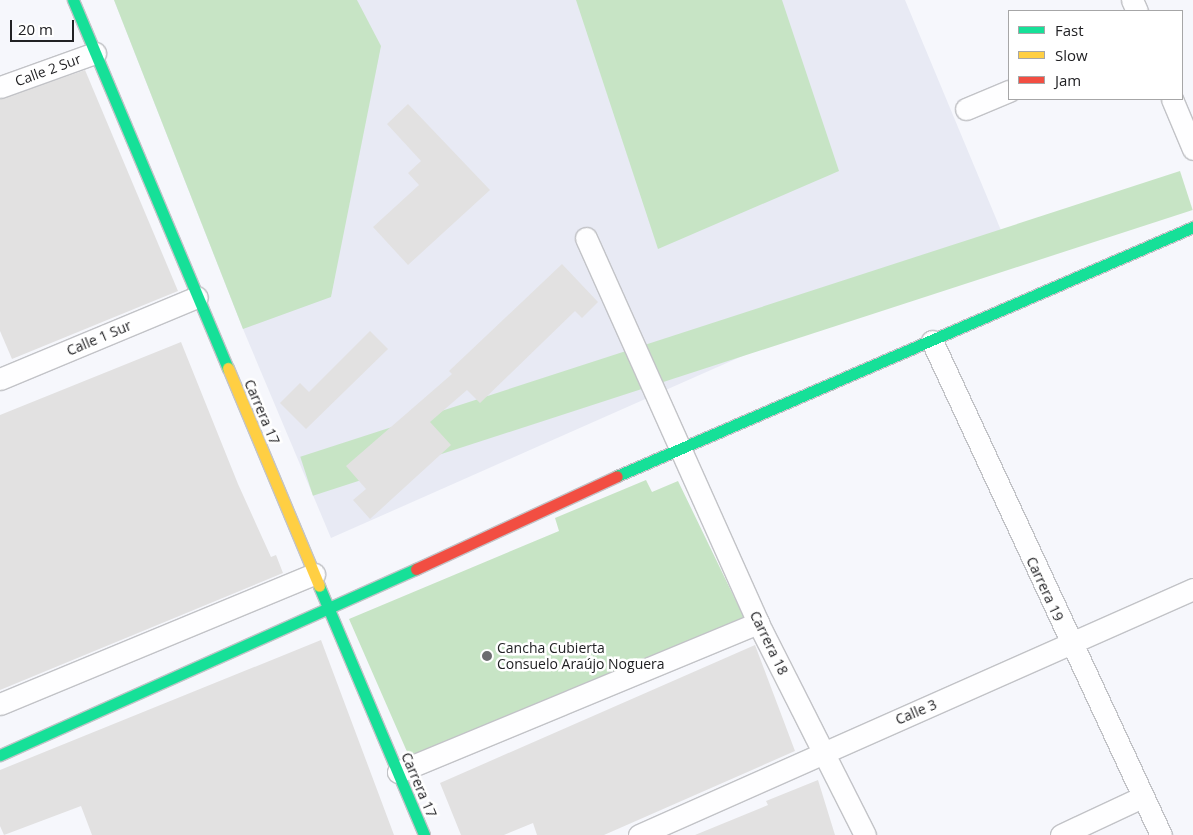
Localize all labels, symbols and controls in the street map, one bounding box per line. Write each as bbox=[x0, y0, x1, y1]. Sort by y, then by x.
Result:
scale bar bbox=[12, 10, 76, 42]
legend bbox=[1008, 10, 1183, 100]
text: 20 m bbox=[18, 19, 53, 39]
text: Fast bbox=[1055, 20, 1084, 40]
text: Slow bbox=[1055, 45, 1088, 65]
street label: Calle 2 Sur bbox=[13, 50, 83, 90]
text: Jam bbox=[1055, 70, 1081, 90]
street label: Calle 1 Sur bbox=[64, 317, 134, 359]
street label: Carrera 17 bbox=[241, 377, 283, 447]
street label: Carrera 19 bbox=[1023, 554, 1067, 624]
street label: Carrera 18 bbox=[746, 608, 792, 678]
place label: Cancha Cubierta Consuelo Araújo Noguera bbox=[497, 640, 665, 672]
marker: Cancha Cubierta Consuelo Araújo Noguera bbox=[481, 650, 493, 662]
street label: Calle 3 bbox=[893, 696, 939, 728]
street label: Carrera 17 bbox=[398, 750, 440, 820]

